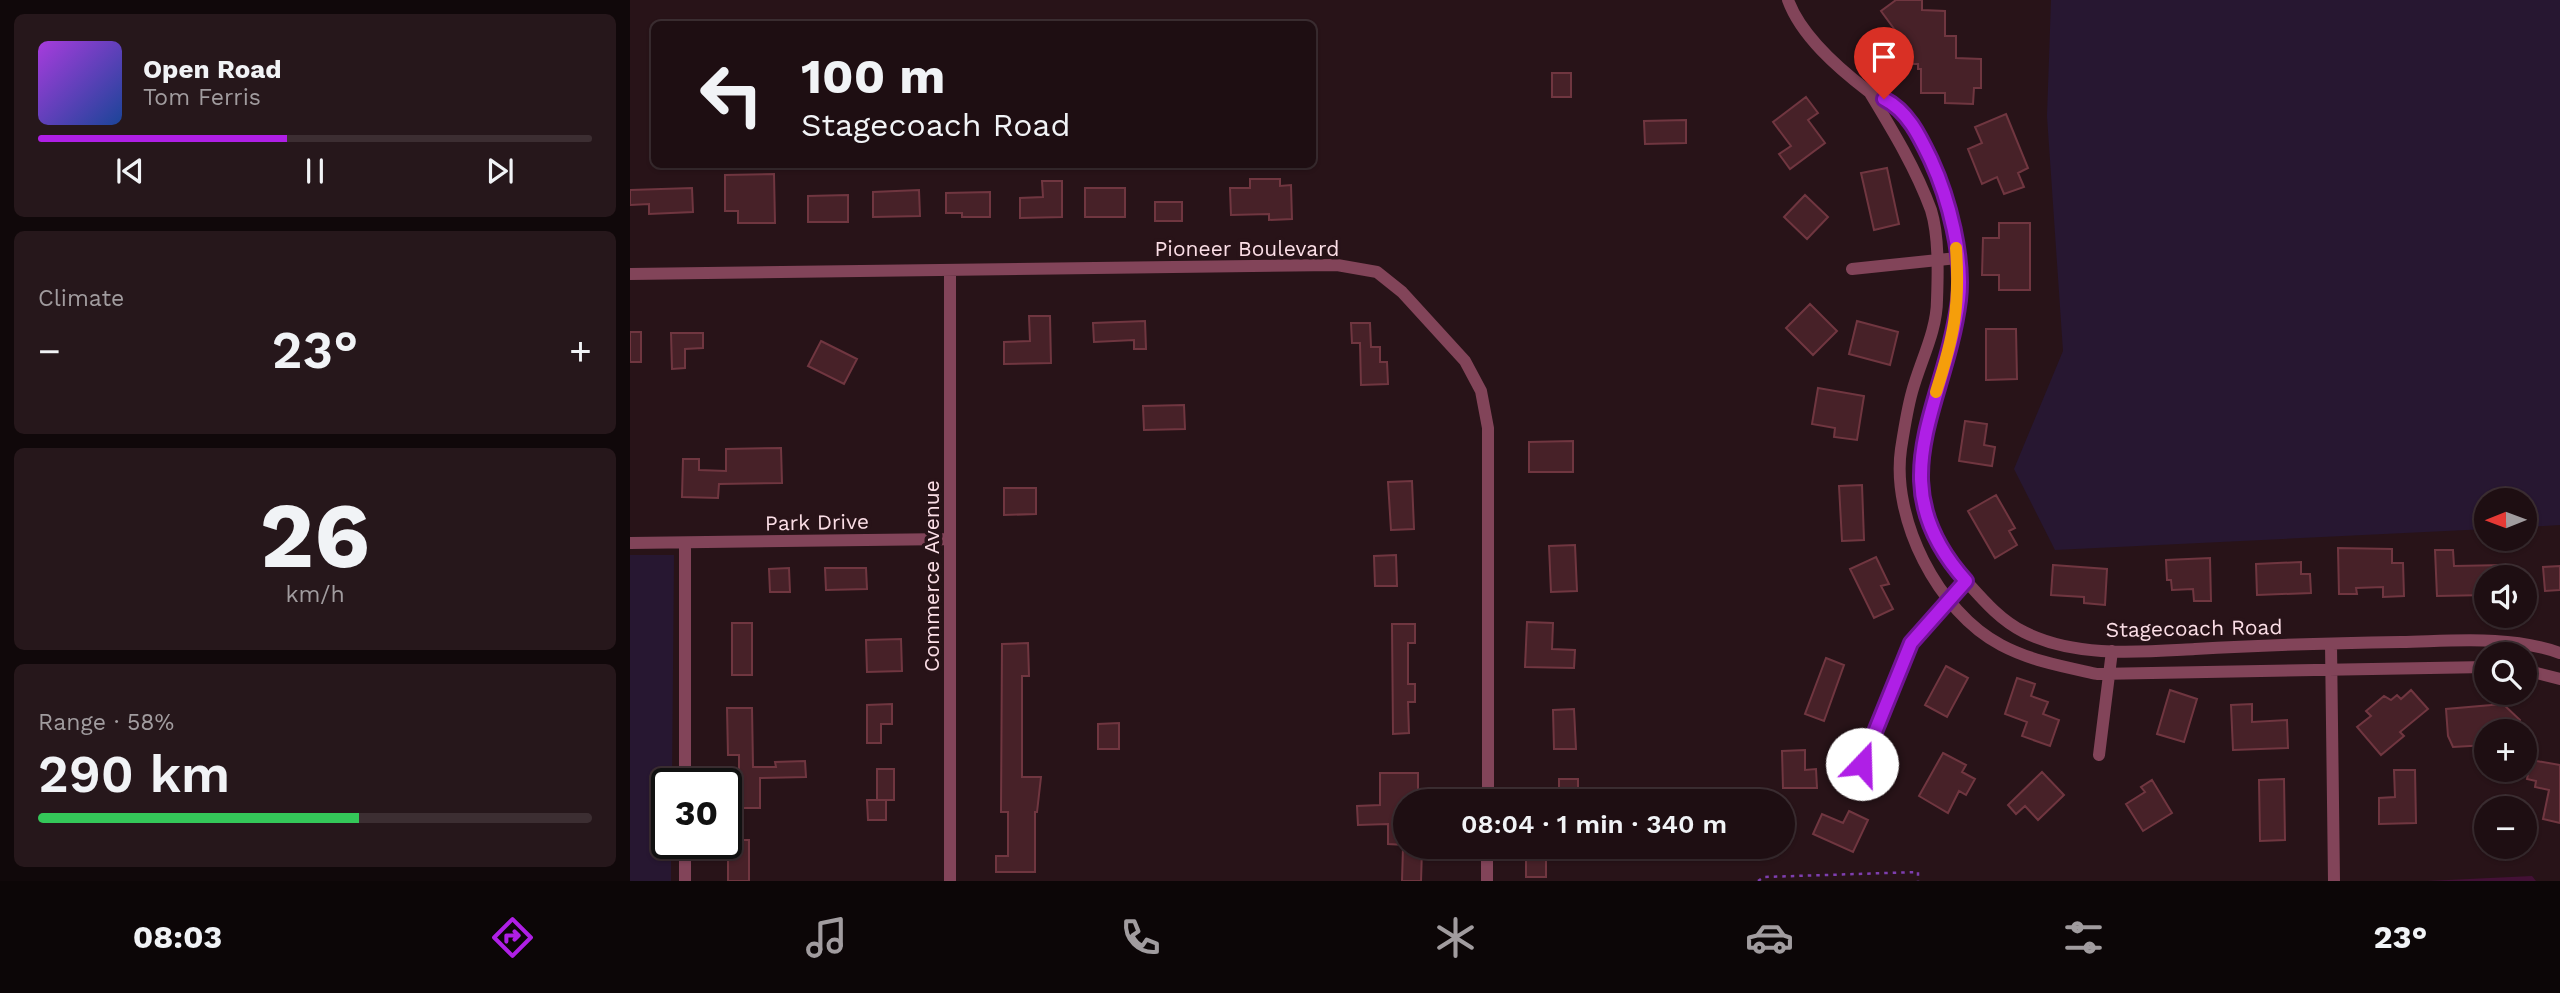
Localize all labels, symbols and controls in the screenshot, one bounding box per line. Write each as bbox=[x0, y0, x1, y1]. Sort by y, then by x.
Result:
pin bbox=[1854, 27, 1914, 99]
icon: arrive bbox=[1865, 38, 1903, 76]
text: 100 m bbox=[801, 47, 945, 105]
icon: left bbox=[686, 49, 777, 140]
text: Open Road bbox=[143, 54, 281, 84]
text: Tom Ferris bbox=[143, 84, 261, 111]
text: Stagecoach Road bbox=[801, 106, 1071, 144]
icon: previous bbox=[111, 152, 149, 190]
icon: pause bbox=[296, 152, 334, 190]
icon: next bbox=[481, 152, 519, 190]
street label: Pioneer Boulevard bbox=[1155, 236, 1339, 261]
text: Climate bbox=[38, 285, 124, 312]
text: 23° bbox=[272, 320, 358, 381]
text: − bbox=[38, 329, 61, 373]
text: + bbox=[569, 329, 592, 373]
street label: Commerce Avenue bbox=[919, 480, 944, 672]
text: 26 bbox=[260, 482, 370, 589]
north arrow bbox=[2474, 488, 2538, 551]
map controls bbox=[2474, 488, 2537, 859]
street label: Park Drive bbox=[765, 509, 869, 535]
button: sound bbox=[2474, 565, 2537, 628]
text: km/h bbox=[285, 581, 345, 608]
street label: Stagecoach Road bbox=[2105, 614, 2283, 642]
button: search bbox=[2474, 642, 2537, 705]
text: Range · 58% bbox=[38, 709, 174, 736]
button: + bbox=[2474, 719, 2537, 782]
position arrow bbox=[1825, 727, 1899, 801]
text: 290 km bbox=[38, 744, 230, 805]
speed limit sign: 30 bbox=[651, 768, 742, 859]
button: − bbox=[2474, 796, 2537, 859]
text: 08:04 · 1 min · 340 m bbox=[1461, 809, 1727, 839]
icon: directions bbox=[488, 913, 537, 962]
icon: music bbox=[802, 913, 851, 962]
icon: phone bbox=[1116, 913, 1165, 962]
icon: climate bbox=[1431, 913, 1480, 962]
icon: car bbox=[1745, 913, 1794, 962]
icon: filters bbox=[2059, 913, 2108, 962]
text: 08:03 bbox=[133, 918, 222, 956]
text: 23° bbox=[2373, 918, 2427, 956]

